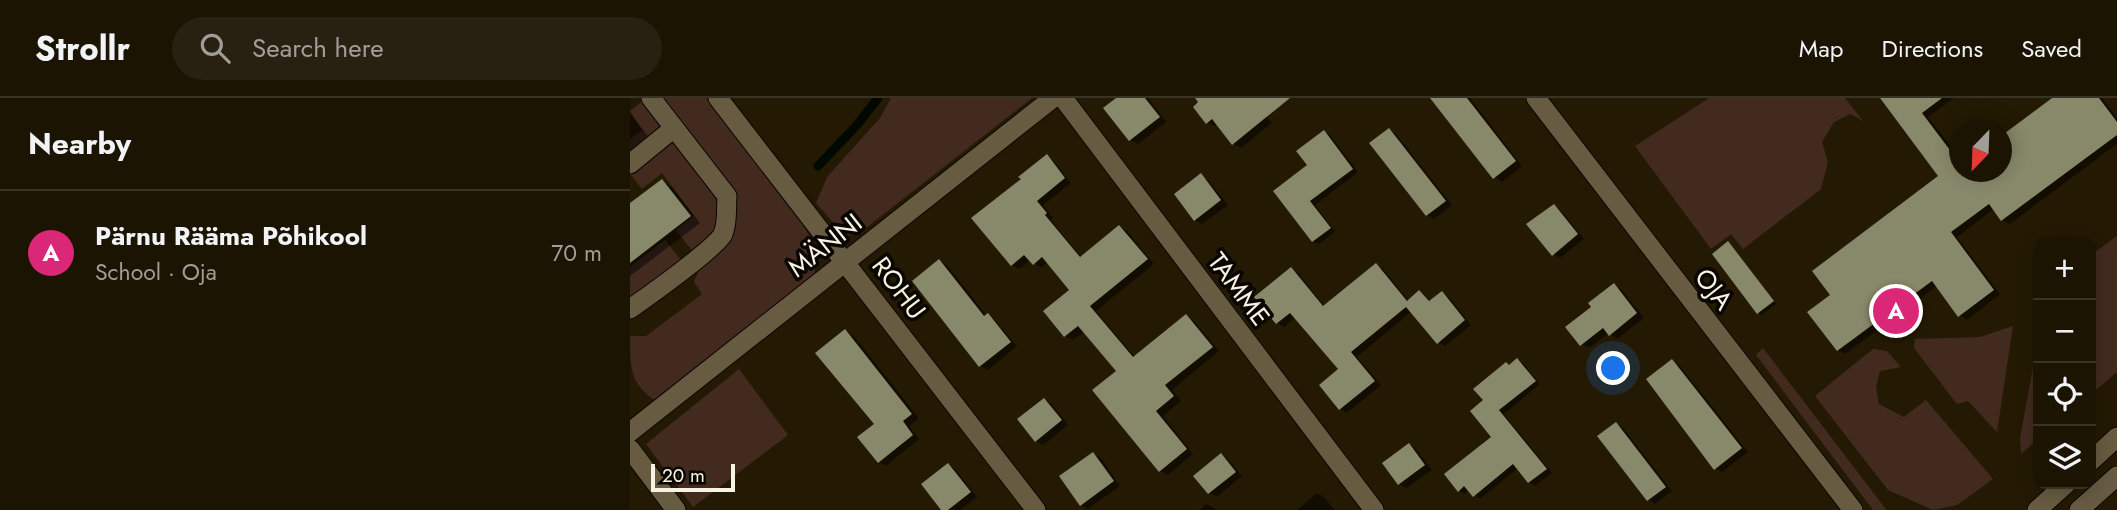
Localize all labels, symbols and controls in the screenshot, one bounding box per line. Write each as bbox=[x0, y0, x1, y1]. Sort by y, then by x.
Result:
search box bbox=[172, 17, 662, 80]
text: Strollr bbox=[35, 25, 130, 72]
icon: search bbox=[196, 29, 234, 67]
text: Search here bbox=[252, 29, 384, 67]
text: Map bbox=[1799, 31, 1844, 66]
text: Directions bbox=[1882, 31, 1983, 66]
text: Saved bbox=[2021, 31, 2082, 66]
north arrow bbox=[1949, 119, 2012, 182]
text: Nearby bbox=[28, 122, 131, 165]
street label: MÄNNI bbox=[780, 204, 870, 286]
text: Pärnu Rääma Põhikool bbox=[95, 217, 367, 255]
text: A bbox=[43, 236, 59, 270]
text: 70 m bbox=[551, 236, 602, 270]
map controls bbox=[2033, 237, 2096, 489]
button: + bbox=[2033, 237, 2096, 300]
street label: TAMME bbox=[1199, 244, 1279, 334]
street label: ROHU bbox=[863, 249, 935, 327]
text: School · Oja bbox=[95, 255, 217, 289]
street label: OJA bbox=[1685, 260, 1743, 319]
pin: A bbox=[1873, 285, 1919, 337]
button: − bbox=[2033, 300, 2096, 363]
your location bbox=[1596, 351, 1630, 385]
button: locate bbox=[2033, 363, 2096, 426]
button: layers bbox=[2033, 426, 2096, 489]
scale bar bbox=[651, 461, 735, 493]
text: 20 m bbox=[662, 462, 705, 489]

